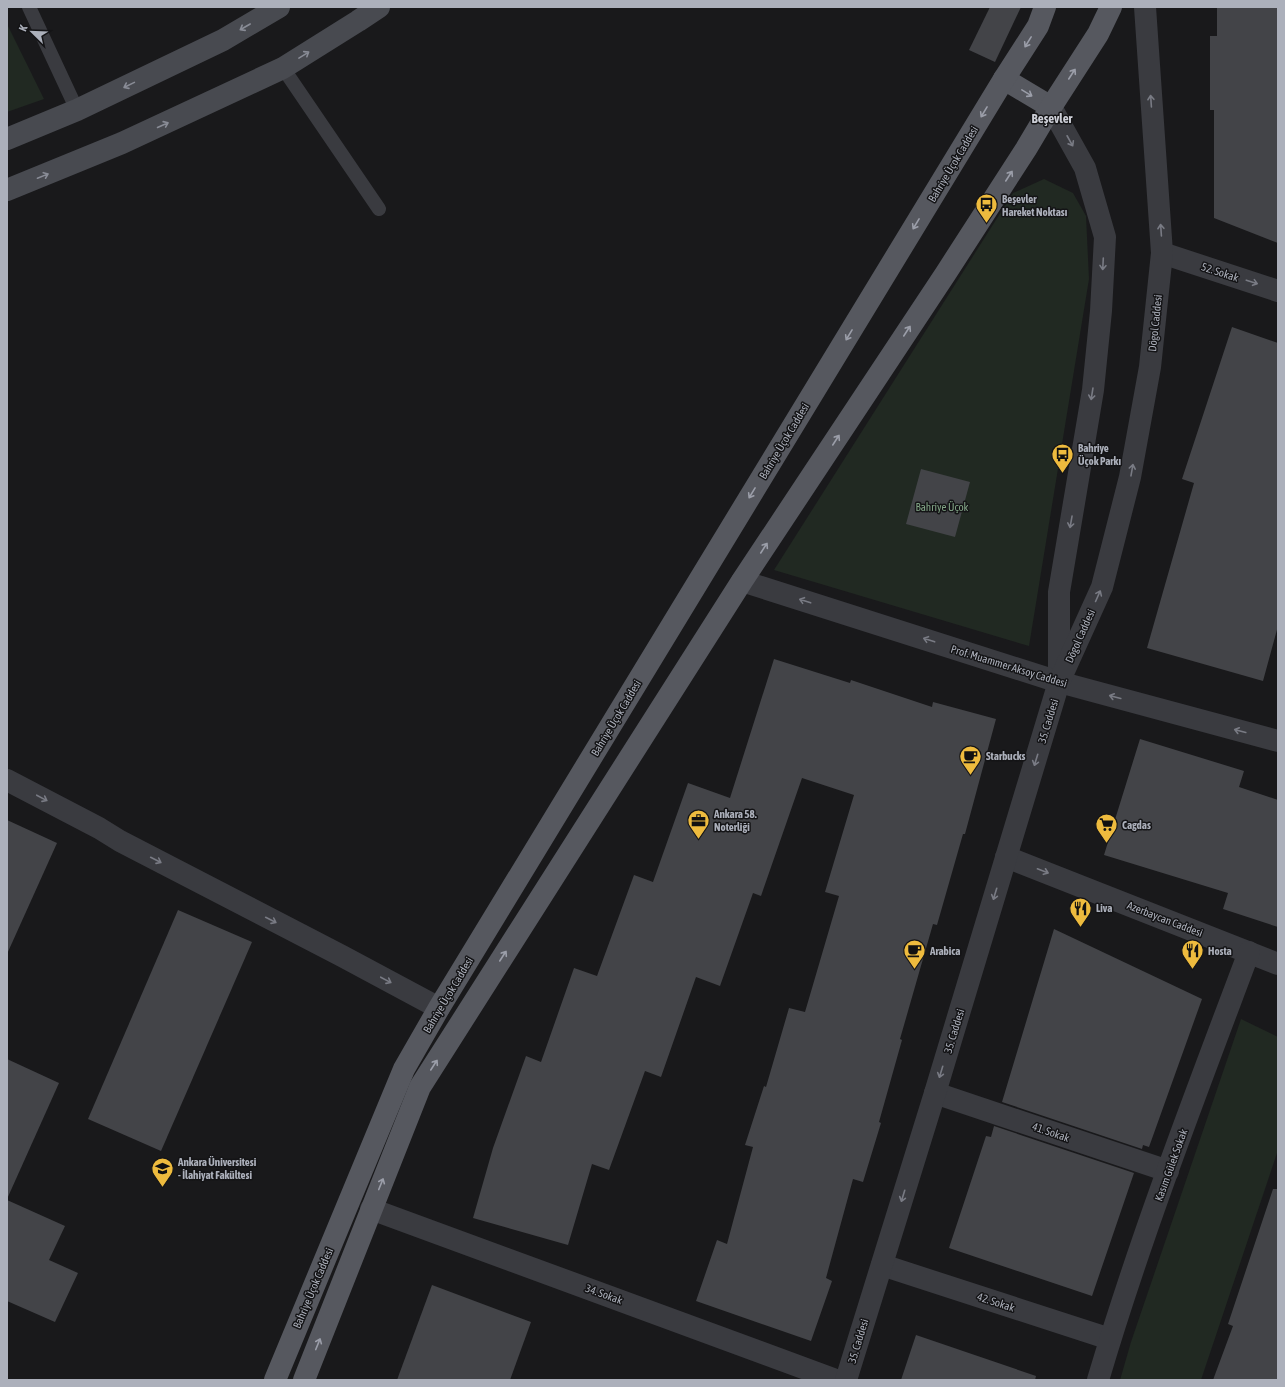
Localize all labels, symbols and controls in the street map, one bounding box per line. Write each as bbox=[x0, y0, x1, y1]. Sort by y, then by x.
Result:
north arrow bbox=[12, 12, 52, 52]
text: K bbox=[16, 23, 30, 33]
one-way arrow bbox=[239, 23, 251, 31]
one-way arrow bbox=[1023, 36, 1031, 48]
one-way arrow bbox=[298, 51, 309, 59]
one-way arrow bbox=[1068, 69, 1076, 80]
one-way arrow bbox=[123, 82, 135, 89]
one-way arrow bbox=[1021, 90, 1033, 98]
one-way arrow bbox=[1148, 95, 1155, 108]
one-way arrow bbox=[979, 107, 988, 118]
district label: Beşevler bbox=[1032, 111, 1074, 126]
one-way arrow bbox=[156, 121, 168, 128]
street label: Bahriye Üçok Caddesi bbox=[926, 124, 980, 204]
one-way arrow bbox=[1067, 135, 1074, 147]
one-way arrow bbox=[1005, 170, 1013, 181]
one-way arrow bbox=[37, 171, 49, 179]
bus stop icon: Beşevler Hareket Noktası bbox=[973, 192, 999, 225]
place label: Beşevler Hareket Noktası bbox=[1002, 193, 1068, 218]
one-way arrow bbox=[912, 218, 920, 230]
one-way arrow bbox=[1157, 224, 1164, 237]
one-way arrow bbox=[1100, 257, 1107, 270]
street label: 52. Sokak bbox=[1200, 260, 1240, 284]
one-way arrow bbox=[1246, 279, 1258, 287]
street label: Dögol Caddesi bbox=[1146, 294, 1164, 352]
one-way arrow bbox=[903, 326, 912, 337]
one-way arrow bbox=[844, 329, 852, 341]
one-way arrow bbox=[1088, 387, 1096, 400]
street label: Bahriye Üçok Caddesi bbox=[757, 401, 811, 481]
one-way arrow bbox=[832, 435, 840, 446]
bus stop icon: Bahriye Üçok Parkı bbox=[1050, 441, 1076, 474]
place label: Bahriye Üçok Parkı bbox=[1078, 442, 1121, 467]
one-way arrow bbox=[1128, 464, 1136, 477]
one-way arrow bbox=[748, 488, 756, 499]
park label: Bahriye Üçok bbox=[916, 501, 969, 513]
one-way arrow bbox=[1067, 515, 1075, 528]
one-way arrow bbox=[760, 543, 768, 554]
one-way arrow bbox=[1095, 590, 1102, 602]
one-way arrow bbox=[799, 597, 812, 604]
street label: Dögol Caddesi bbox=[1063, 607, 1097, 665]
one-way arrow bbox=[923, 636, 935, 644]
street label: Prof. Muammer Aksoy Caddesi bbox=[949, 643, 1069, 689]
street label: Bahriye Üçok Caddesi bbox=[589, 678, 643, 758]
one-way arrow bbox=[1109, 693, 1122, 700]
street label: 35. Caddesi bbox=[1036, 697, 1060, 745]
one-way arrow bbox=[1234, 727, 1247, 734]
cafe icon: Starbucks bbox=[957, 743, 983, 776]
place label: Starbucks bbox=[986, 750, 1026, 762]
one-way arrow bbox=[1032, 753, 1039, 766]
one-way arrow bbox=[35, 795, 47, 802]
office icon: Ankara 58. Noterliği bbox=[686, 807, 712, 840]
place label: Ankara 58. Noterliği bbox=[713, 808, 757, 833]
supermarket icon: Cagdas bbox=[1094, 812, 1120, 845]
place label: Cagdas bbox=[1122, 819, 1151, 831]
one-way arrow bbox=[149, 857, 161, 864]
one-way arrow bbox=[1036, 868, 1048, 875]
one-way arrow bbox=[991, 887, 998, 900]
restaurant icon: Liva bbox=[1067, 895, 1093, 928]
street label: Azerbaycan Caddesi bbox=[1125, 899, 1205, 939]
place label: Liva bbox=[1096, 902, 1112, 914]
one-way arrow bbox=[265, 917, 277, 924]
cafe icon: Arabica bbox=[902, 938, 928, 971]
restaurant icon: Hosta bbox=[1179, 938, 1205, 971]
place label: Arabica bbox=[929, 945, 960, 957]
place label: Hosta bbox=[1208, 945, 1232, 957]
one-way arrow bbox=[499, 950, 508, 961]
street label: Bahriye Üçok Caddesi bbox=[421, 955, 475, 1035]
one-way arrow bbox=[380, 977, 392, 984]
street label: 35. Caddesi bbox=[942, 1007, 966, 1055]
one-way arrow bbox=[430, 1059, 438, 1071]
one-way arrow bbox=[937, 1065, 944, 1078]
street label: 41. Sokak bbox=[1031, 1120, 1071, 1144]
street label: Kasım Gülek Sokak bbox=[1152, 1127, 1190, 1203]
school or university icon: Ankara Üniversitesi - İlahiyat Fakültesi bbox=[149, 1155, 175, 1188]
place label: Ankara Üniversitesi - İlahiyat Fakültesi bbox=[177, 1155, 257, 1181]
one-way arrow bbox=[378, 1178, 386, 1190]
one-way arrow bbox=[899, 1190, 906, 1203]
street label: Bahriye Üçok Caddesi bbox=[291, 1246, 335, 1330]
street label: 34. Sokak bbox=[584, 1282, 624, 1306]
street label: 42. Sokak bbox=[976, 1290, 1016, 1314]
street label: 35. Caddesi bbox=[846, 1317, 870, 1365]
one-way arrow bbox=[315, 1338, 322, 1350]

